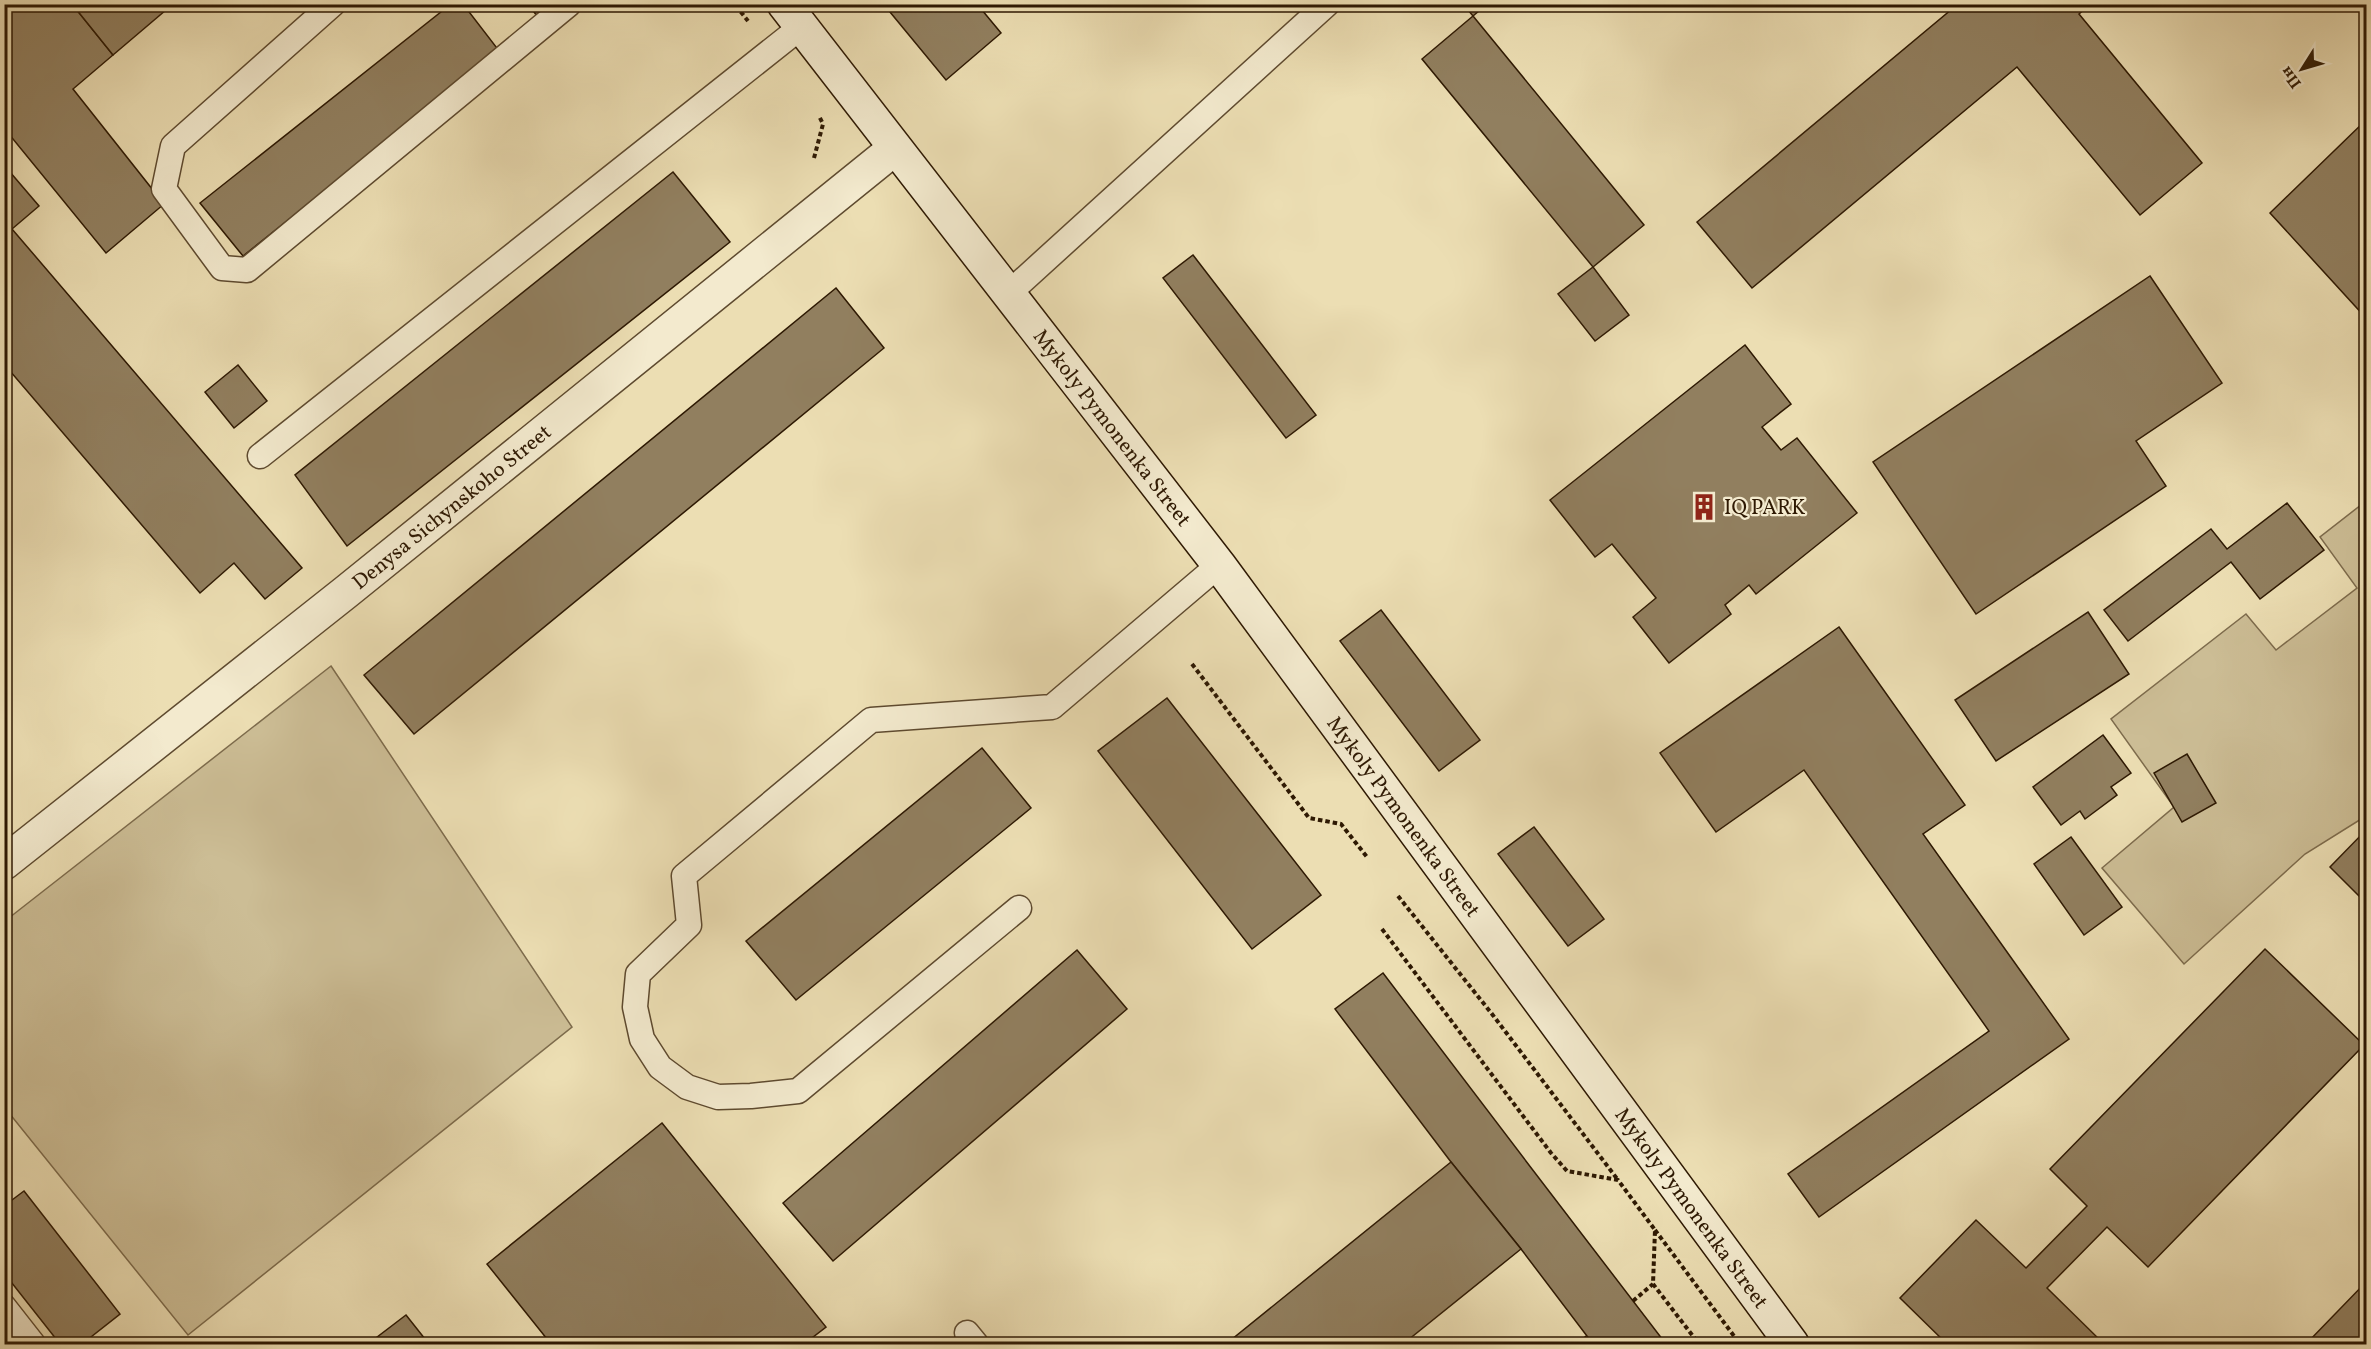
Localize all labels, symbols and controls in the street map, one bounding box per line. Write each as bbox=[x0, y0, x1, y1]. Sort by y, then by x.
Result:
north arrow bbox=[2272, 39, 2332, 99]
text: Пн bbox=[2276, 61, 2307, 93]
street label: Mykoly Pymonenka Street bbox=[1025, 324, 1197, 533]
street label: Denysa Sichynskoho Street bbox=[347, 418, 558, 597]
building icon: IQ PARK bbox=[1689, 492, 1719, 522]
place label: IQ PARK bbox=[1724, 494, 1806, 523]
street label: Mykoly Pymonenka Street bbox=[1319, 711, 1486, 924]
street label: Mykoly Pymonenka Street bbox=[1607, 1102, 1774, 1315]

